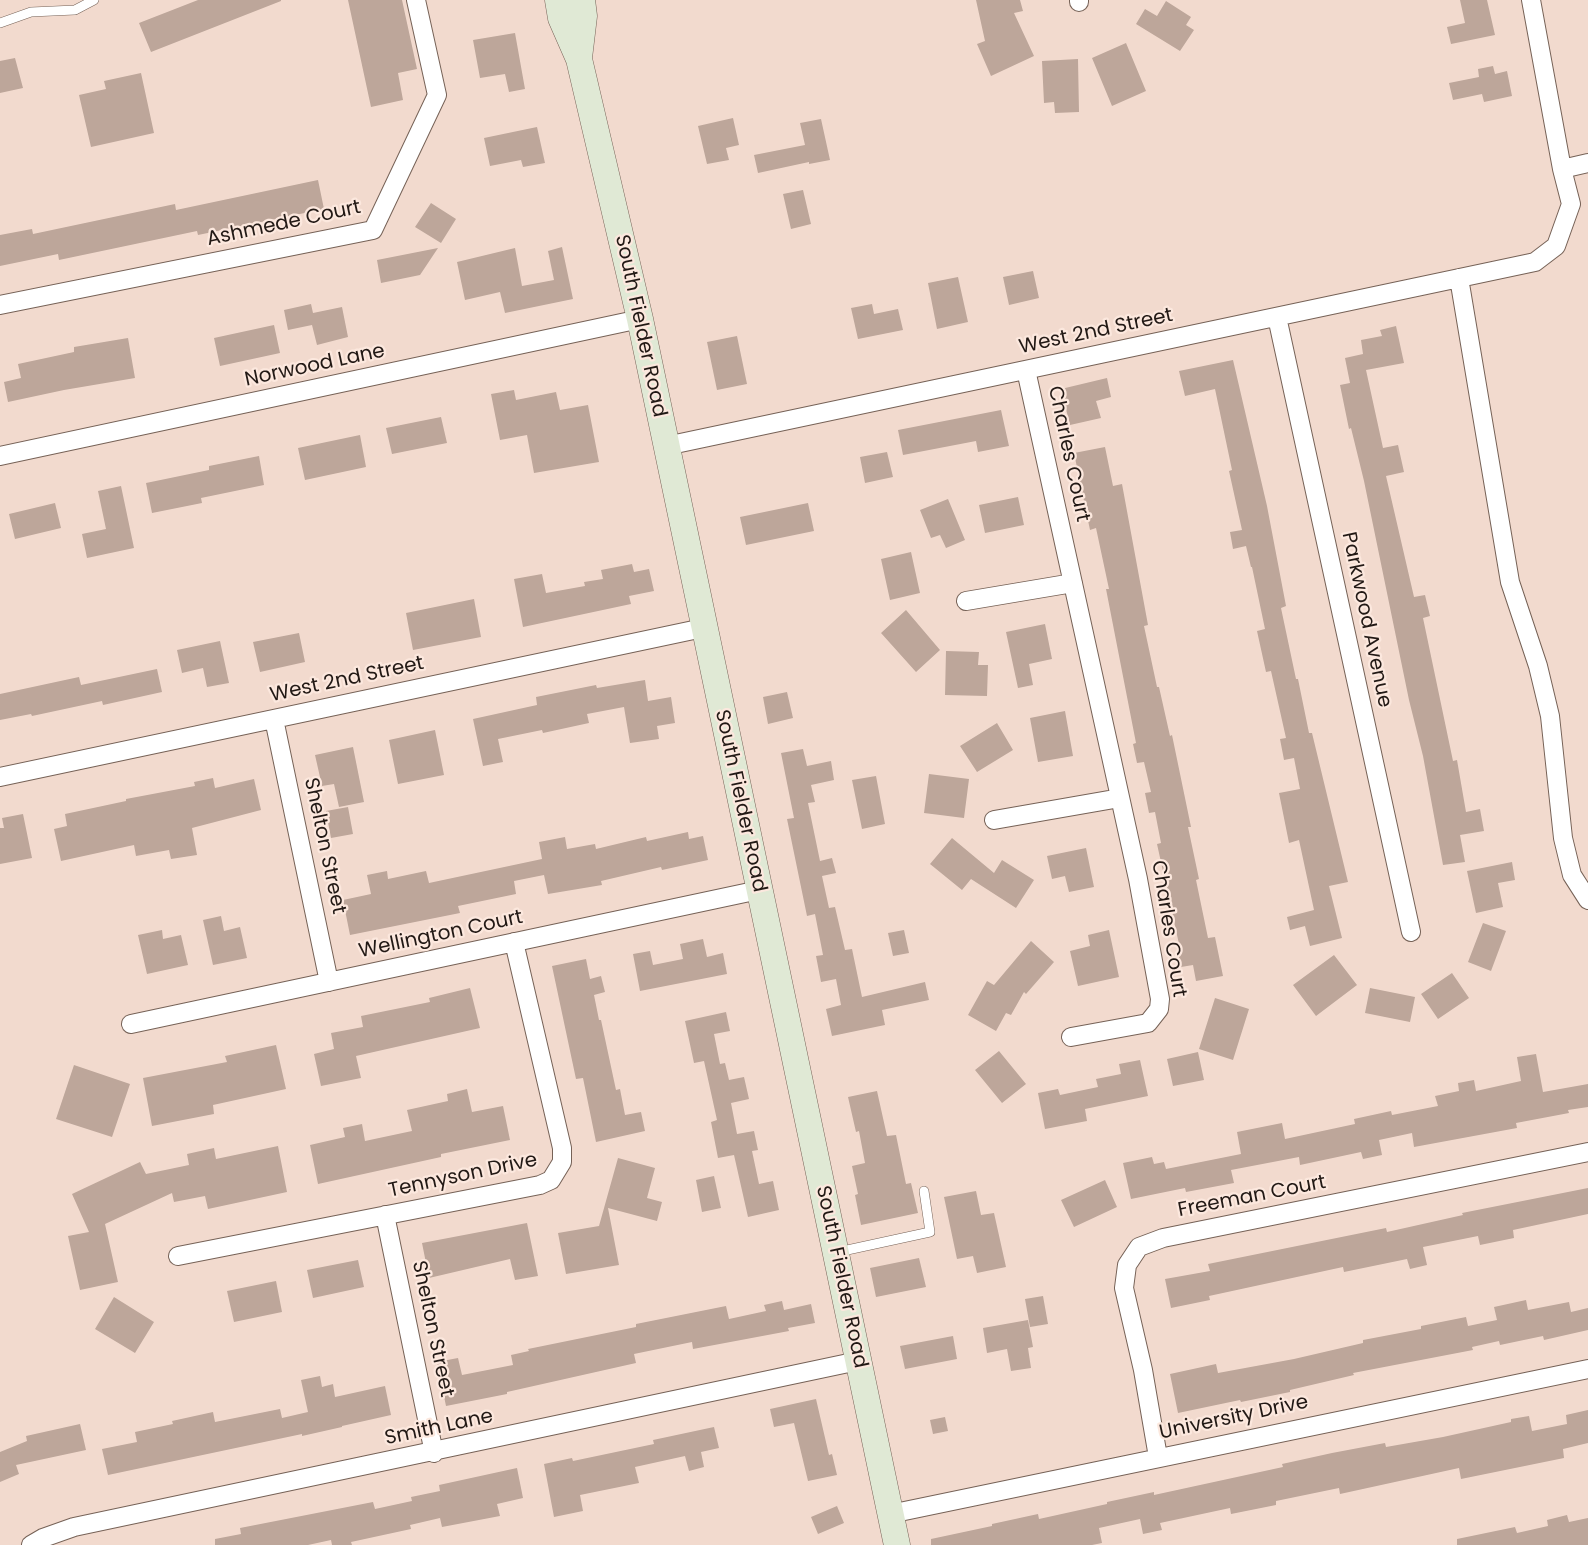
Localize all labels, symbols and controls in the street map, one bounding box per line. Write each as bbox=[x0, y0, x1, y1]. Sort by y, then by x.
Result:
street label: Ashmede Court bbox=[205, 196, 363, 252]
street label: South Fielder Road bbox=[609, 233, 671, 419]
street label: West 2nd Street bbox=[1017, 304, 1175, 360]
street label: Norwood Lane bbox=[243, 339, 387, 393]
street label: Charles Court bbox=[1042, 384, 1094, 524]
street label: Parkwood Avenue bbox=[1336, 530, 1396, 710]
street label: West 2nd Street bbox=[268, 652, 426, 708]
street label: South Fielder Road bbox=[709, 708, 771, 894]
street label: Shelton Street bbox=[298, 776, 350, 916]
street label: Charles Court bbox=[1145, 859, 1191, 999]
street label: Wellington Court bbox=[357, 906, 525, 964]
street label: Tennyson Drive bbox=[386, 1149, 540, 1203]
street label: Freeman Court bbox=[1176, 1171, 1328, 1223]
street label: South Fielder Road bbox=[810, 1184, 872, 1370]
street label: Shelton Street bbox=[406, 1259, 458, 1399]
street label: University Drive bbox=[1157, 1390, 1311, 1446]
street label: Smith Lane bbox=[383, 1405, 495, 1451]

